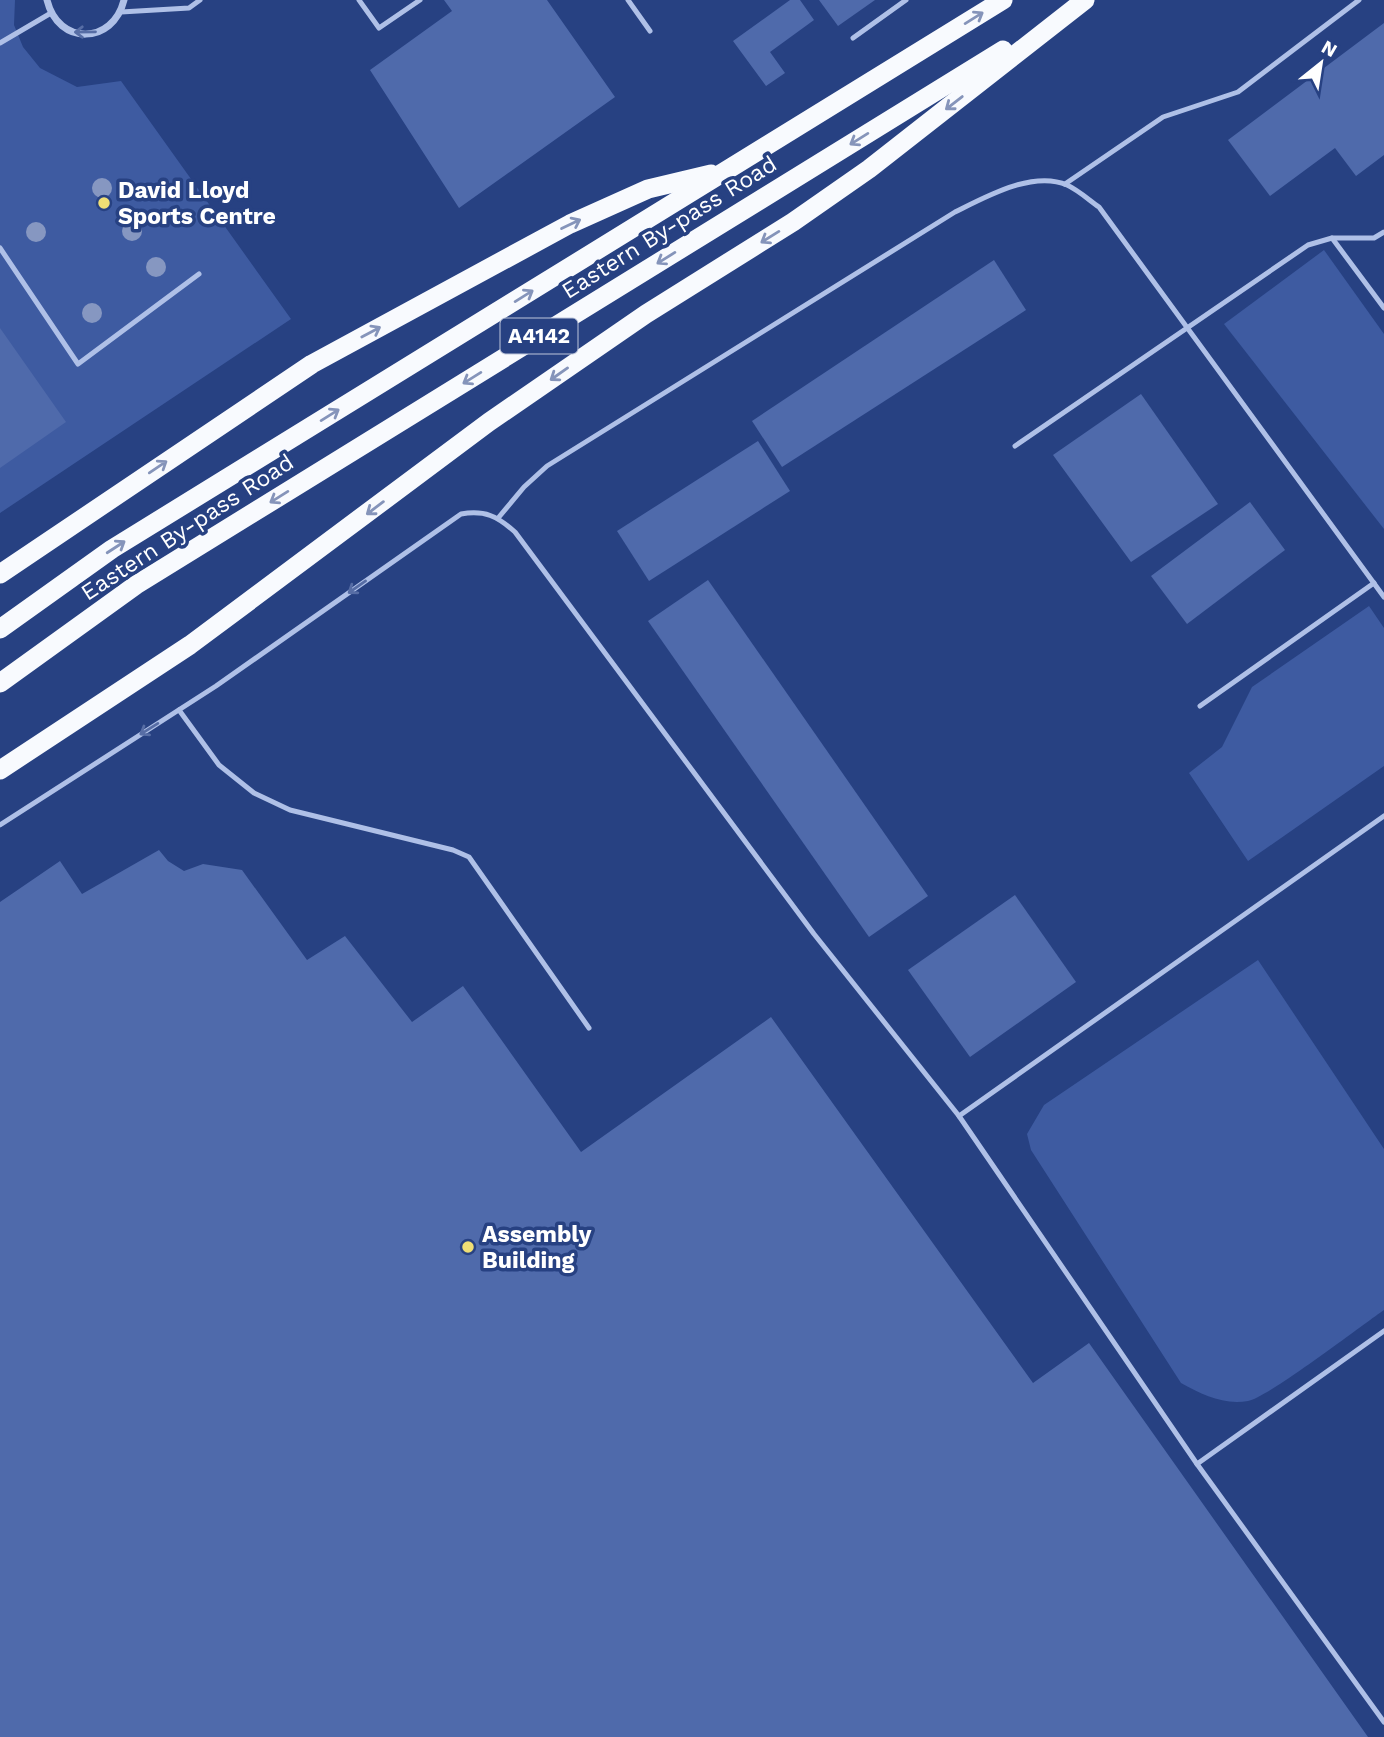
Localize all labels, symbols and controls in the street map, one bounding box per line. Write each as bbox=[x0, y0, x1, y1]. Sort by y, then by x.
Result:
one-way arrow bbox=[964, 10, 983, 25]
one-way arrow bbox=[74, 25, 97, 39]
north arrow bbox=[1286, 28, 1356, 98]
text: N bbox=[1317, 35, 1341, 62]
one-way arrow bbox=[945, 95, 963, 110]
one-way arrow bbox=[850, 132, 870, 146]
street label: Eastern By-pass Road bbox=[557, 150, 782, 305]
place label: David Lloyd Sports Centre bbox=[118, 177, 276, 230]
marker: David Lloyd Sports Centre bbox=[96, 195, 112, 211]
one-way arrow bbox=[560, 217, 581, 231]
one-way arrow bbox=[761, 230, 781, 244]
one-way arrow bbox=[656, 252, 676, 266]
one-way arrow bbox=[514, 288, 534, 302]
road number: A4142 bbox=[500, 318, 578, 354]
one-way arrow bbox=[360, 325, 381, 338]
one-way arrow bbox=[550, 367, 569, 381]
one-way arrow bbox=[463, 371, 483, 385]
one-way arrow bbox=[320, 407, 340, 421]
street label: Eastern By-pass Road bbox=[76, 449, 299, 606]
one-way arrow bbox=[148, 460, 168, 474]
one-way arrow bbox=[269, 490, 289, 504]
one-way arrow bbox=[366, 500, 385, 515]
one-way arrow bbox=[105, 539, 125, 553]
one-way arrow bbox=[348, 580, 367, 594]
one-way arrow bbox=[139, 722, 159, 736]
place label: Assembly Building bbox=[482, 1221, 591, 1274]
marker: Assembly Building bbox=[460, 1239, 476, 1255]

